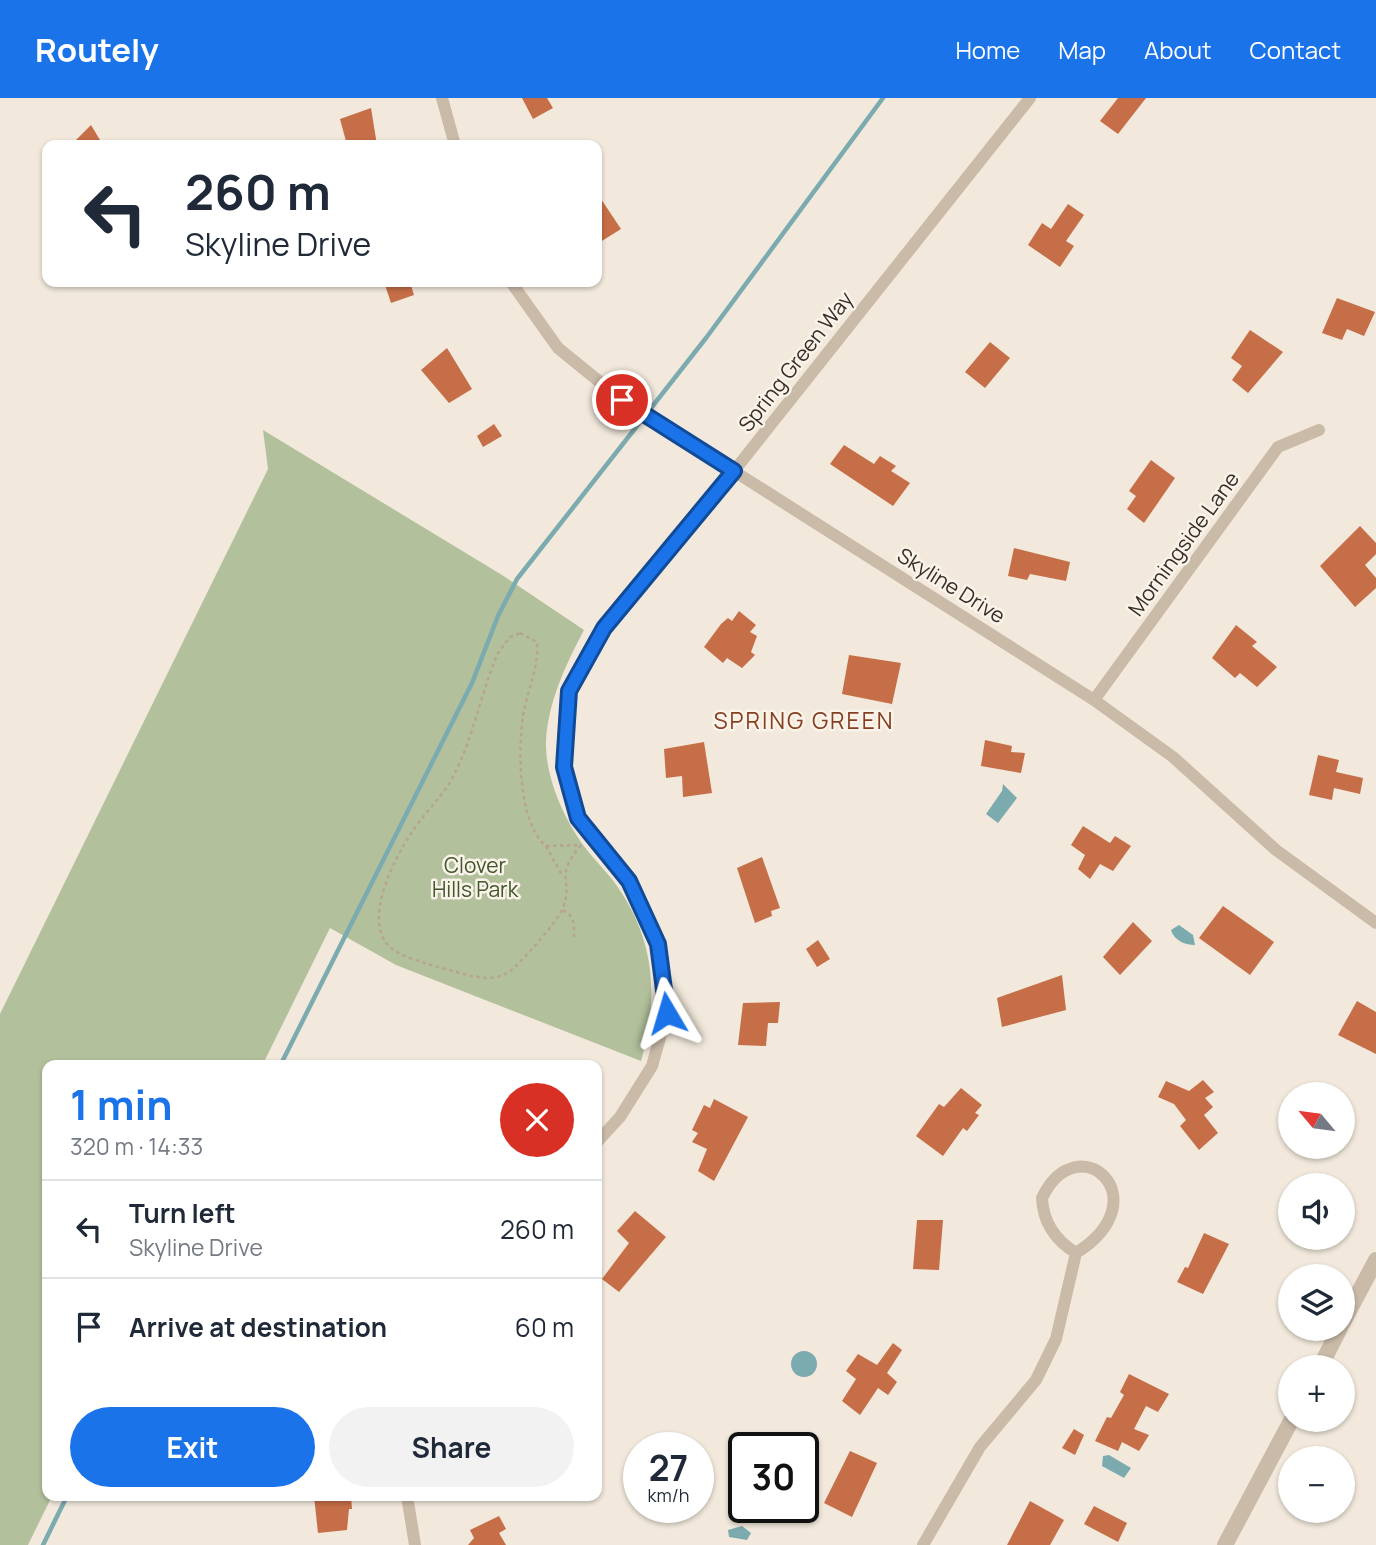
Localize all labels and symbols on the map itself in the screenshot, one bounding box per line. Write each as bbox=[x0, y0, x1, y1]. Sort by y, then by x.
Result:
street label: Spring Green Way bbox=[732, 285, 859, 437]
pin bbox=[592, 370, 652, 430]
street label: Morningside Lane bbox=[1121, 466, 1245, 621]
street label: Skyline Drive bbox=[892, 541, 1011, 629]
district label: SPRING GREEN bbox=[713, 704, 895, 736]
park label: Clover Hills Park bbox=[432, 851, 519, 903]
position arrow bbox=[630, 976, 704, 1050]
north arrow bbox=[1278, 1082, 1354, 1158]
speed limit sign: 30 bbox=[728, 1432, 819, 1523]

